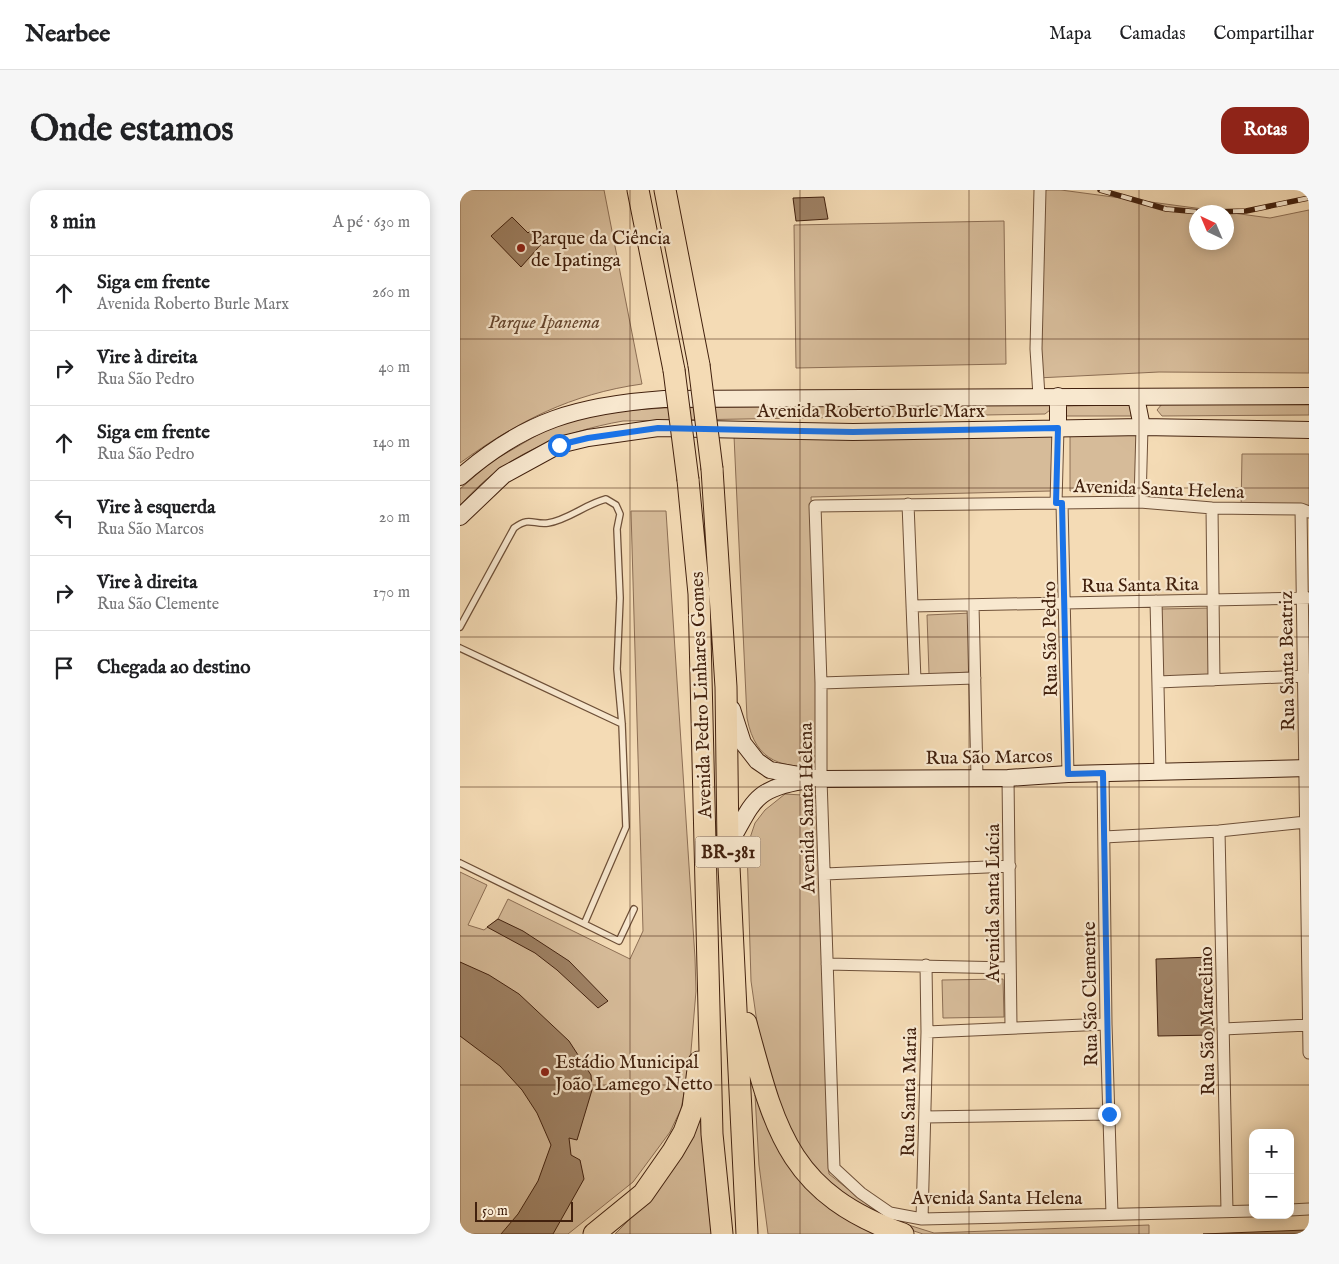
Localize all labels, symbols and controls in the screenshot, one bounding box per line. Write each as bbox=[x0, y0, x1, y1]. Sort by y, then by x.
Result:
text: Nearbee bbox=[25, 19, 110, 50]
text: Mapa bbox=[1049, 23, 1091, 46]
text: Camadas bbox=[1119, 23, 1185, 46]
text: Compartilhar bbox=[1213, 23, 1314, 46]
button: Rotas bbox=[1221, 107, 1309, 154]
text: Onde estamos bbox=[30, 108, 234, 153]
north arrow bbox=[1189, 205, 1234, 250]
text: 8 min bbox=[50, 209, 96, 236]
text: A pé · 630 m bbox=[333, 213, 410, 233]
place label: Parque da Ciência de Ipatinga bbox=[531, 227, 671, 273]
marker: Parque da Ciência de Ipatinga bbox=[515, 242, 527, 254]
text: Siga em frente bbox=[97, 271, 210, 295]
icon: ahead bbox=[50, 279, 78, 307]
text: 260 m bbox=[372, 283, 410, 303]
text: Avenida Roberto Burle Marx bbox=[97, 295, 289, 315]
park label: Parque Ipanema bbox=[488, 311, 600, 335]
text: Vire à direita bbox=[97, 346, 197, 370]
icon: right bbox=[50, 354, 78, 382]
text: 40 m bbox=[378, 358, 410, 378]
text: Rua São Pedro bbox=[97, 370, 194, 390]
street label: Avenida Roberto Burle Marx bbox=[756, 400, 985, 424]
text: Siga em frente bbox=[97, 421, 210, 445]
icon: ahead bbox=[50, 429, 78, 457]
text: 140 m bbox=[372, 433, 410, 453]
route start bbox=[548, 434, 571, 457]
text: Rua São Pedro bbox=[97, 445, 194, 465]
street label: Avenida Santa Helena bbox=[1072, 475, 1246, 505]
text: Vire à esquerda bbox=[97, 496, 215, 520]
icon: left bbox=[50, 504, 78, 532]
text: 20 m bbox=[379, 508, 410, 528]
text: Rua São Marcos bbox=[97, 520, 204, 540]
text: Vire à direita bbox=[97, 571, 197, 595]
street label: Avenida Pedro Linhares Gomes bbox=[686, 571, 718, 820]
street label: Rua Santa Rita bbox=[1081, 573, 1200, 599]
icon: right bbox=[50, 579, 78, 607]
street label: Rua São Pedro bbox=[1038, 581, 1064, 697]
text: 170 m bbox=[373, 583, 410, 603]
street label: Rua Santa Beatriz bbox=[1275, 590, 1301, 731]
text: Rua São Clemente bbox=[97, 595, 219, 615]
icon: arrive bbox=[50, 654, 78, 682]
text: Chegada ao destino bbox=[97, 656, 250, 680]
street label: Avenida Santa Helena bbox=[794, 722, 822, 895]
street label: Rua São Marcos bbox=[925, 745, 1053, 771]
street label: Avenida Santa Lúcia bbox=[982, 823, 1006, 983]
road number: BR-381 bbox=[696, 836, 760, 868]
street label: Rua São Clemente bbox=[1078, 921, 1104, 1067]
street label: Rua São Marcelino bbox=[1195, 946, 1221, 1096]
street label: Rua Santa Maria bbox=[897, 1026, 923, 1157]
place label: Estádio Municipal João Lamego Netto bbox=[553, 1051, 713, 1097]
marker: Estádio Municipal João Lamego Netto bbox=[539, 1066, 551, 1078]
route end bbox=[1098, 1103, 1121, 1126]
map controls bbox=[1249, 1129, 1294, 1219]
button: + bbox=[1249, 1129, 1294, 1174]
button: − bbox=[1249, 1174, 1294, 1219]
street label: Avenida Santa Helena bbox=[911, 1187, 1083, 1211]
scale bar bbox=[475, 1199, 572, 1222]
text: 50 m bbox=[482, 1202, 508, 1220]

